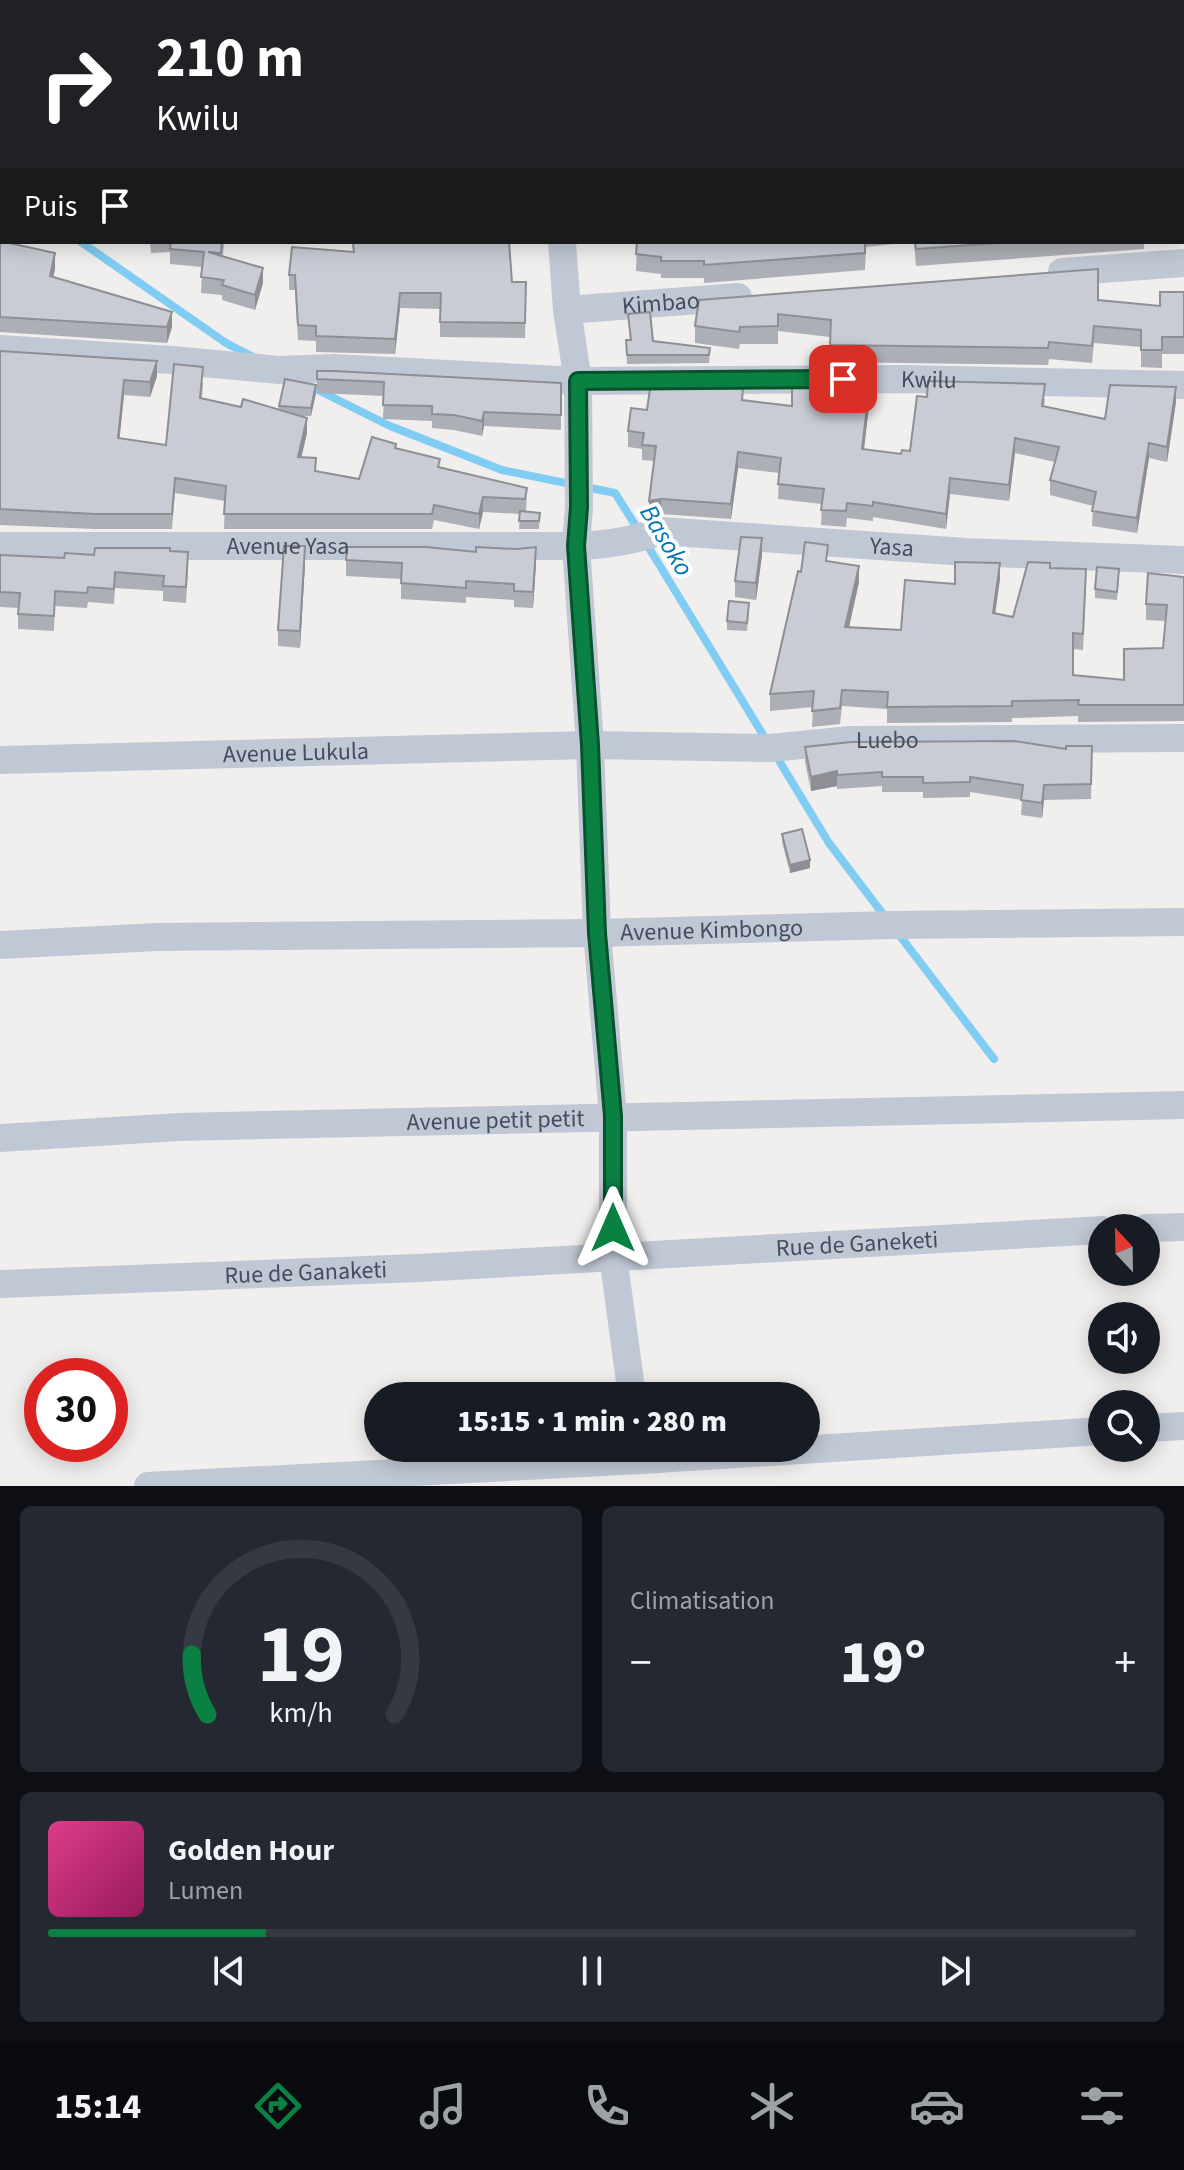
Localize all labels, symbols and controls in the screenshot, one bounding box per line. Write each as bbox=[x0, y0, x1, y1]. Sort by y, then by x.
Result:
text: 210 m bbox=[156, 19, 304, 98]
icon: right bbox=[24, 32, 128, 136]
text: Kwilu bbox=[156, 93, 240, 144]
icon: arrive bbox=[93, 184, 137, 228]
text: Puis bbox=[24, 185, 77, 228]
street label: Kimbao bbox=[621, 283, 701, 324]
pin bbox=[809, 345, 877, 413]
icon: arrive bbox=[821, 357, 865, 401]
street label: Kwilu bbox=[900, 362, 957, 398]
water label: Basoko bbox=[631, 497, 702, 583]
street label: Yasa bbox=[868, 528, 915, 566]
street label: Avenue Yasa bbox=[227, 529, 349, 564]
street label: Luebo bbox=[856, 723, 919, 758]
street label: Avenue Lukula bbox=[222, 734, 369, 772]
street label: Avenue Kimbongo bbox=[620, 910, 804, 950]
street label: Avenue petit petit bbox=[406, 1101, 585, 1140]
position arrow bbox=[571, 1186, 655, 1270]
north arrow bbox=[1088, 1214, 1160, 1286]
map controls bbox=[1088, 1214, 1160, 1462]
street label: Rue de Ganeketi bbox=[775, 1222, 939, 1266]
street label: Rue de Ganaketi bbox=[224, 1252, 388, 1293]
button: sound bbox=[1088, 1302, 1160, 1374]
speed limit sign: 30 bbox=[24, 1358, 128, 1462]
button: search bbox=[1088, 1390, 1160, 1462]
text: 15:15 · 1 min · 280 m bbox=[457, 1400, 727, 1443]
text: Climatisation bbox=[630, 1582, 775, 1619]
text: 19 bbox=[257, 1596, 345, 1714]
text: 19° bbox=[840, 1621, 926, 1706]
text: − bbox=[630, 1632, 652, 1695]
text: + bbox=[1114, 1632, 1136, 1695]
text: km/h bbox=[269, 1693, 333, 1733]
text: Golden Hour bbox=[168, 1829, 334, 1872]
text: Lumen bbox=[168, 1872, 243, 1909]
icon: previous bbox=[207, 1949, 251, 1993]
icon: pause bbox=[570, 1949, 614, 1993]
icon: next bbox=[933, 1949, 977, 1993]
icon: directions bbox=[250, 2078, 306, 2134]
icon: music bbox=[415, 2078, 471, 2134]
icon: phone bbox=[579, 2078, 635, 2134]
icon: climate bbox=[744, 2078, 800, 2134]
icon: car bbox=[909, 2078, 965, 2134]
icon: filters bbox=[1074, 2078, 1130, 2134]
text: 15:14 bbox=[54, 2081, 141, 2132]

